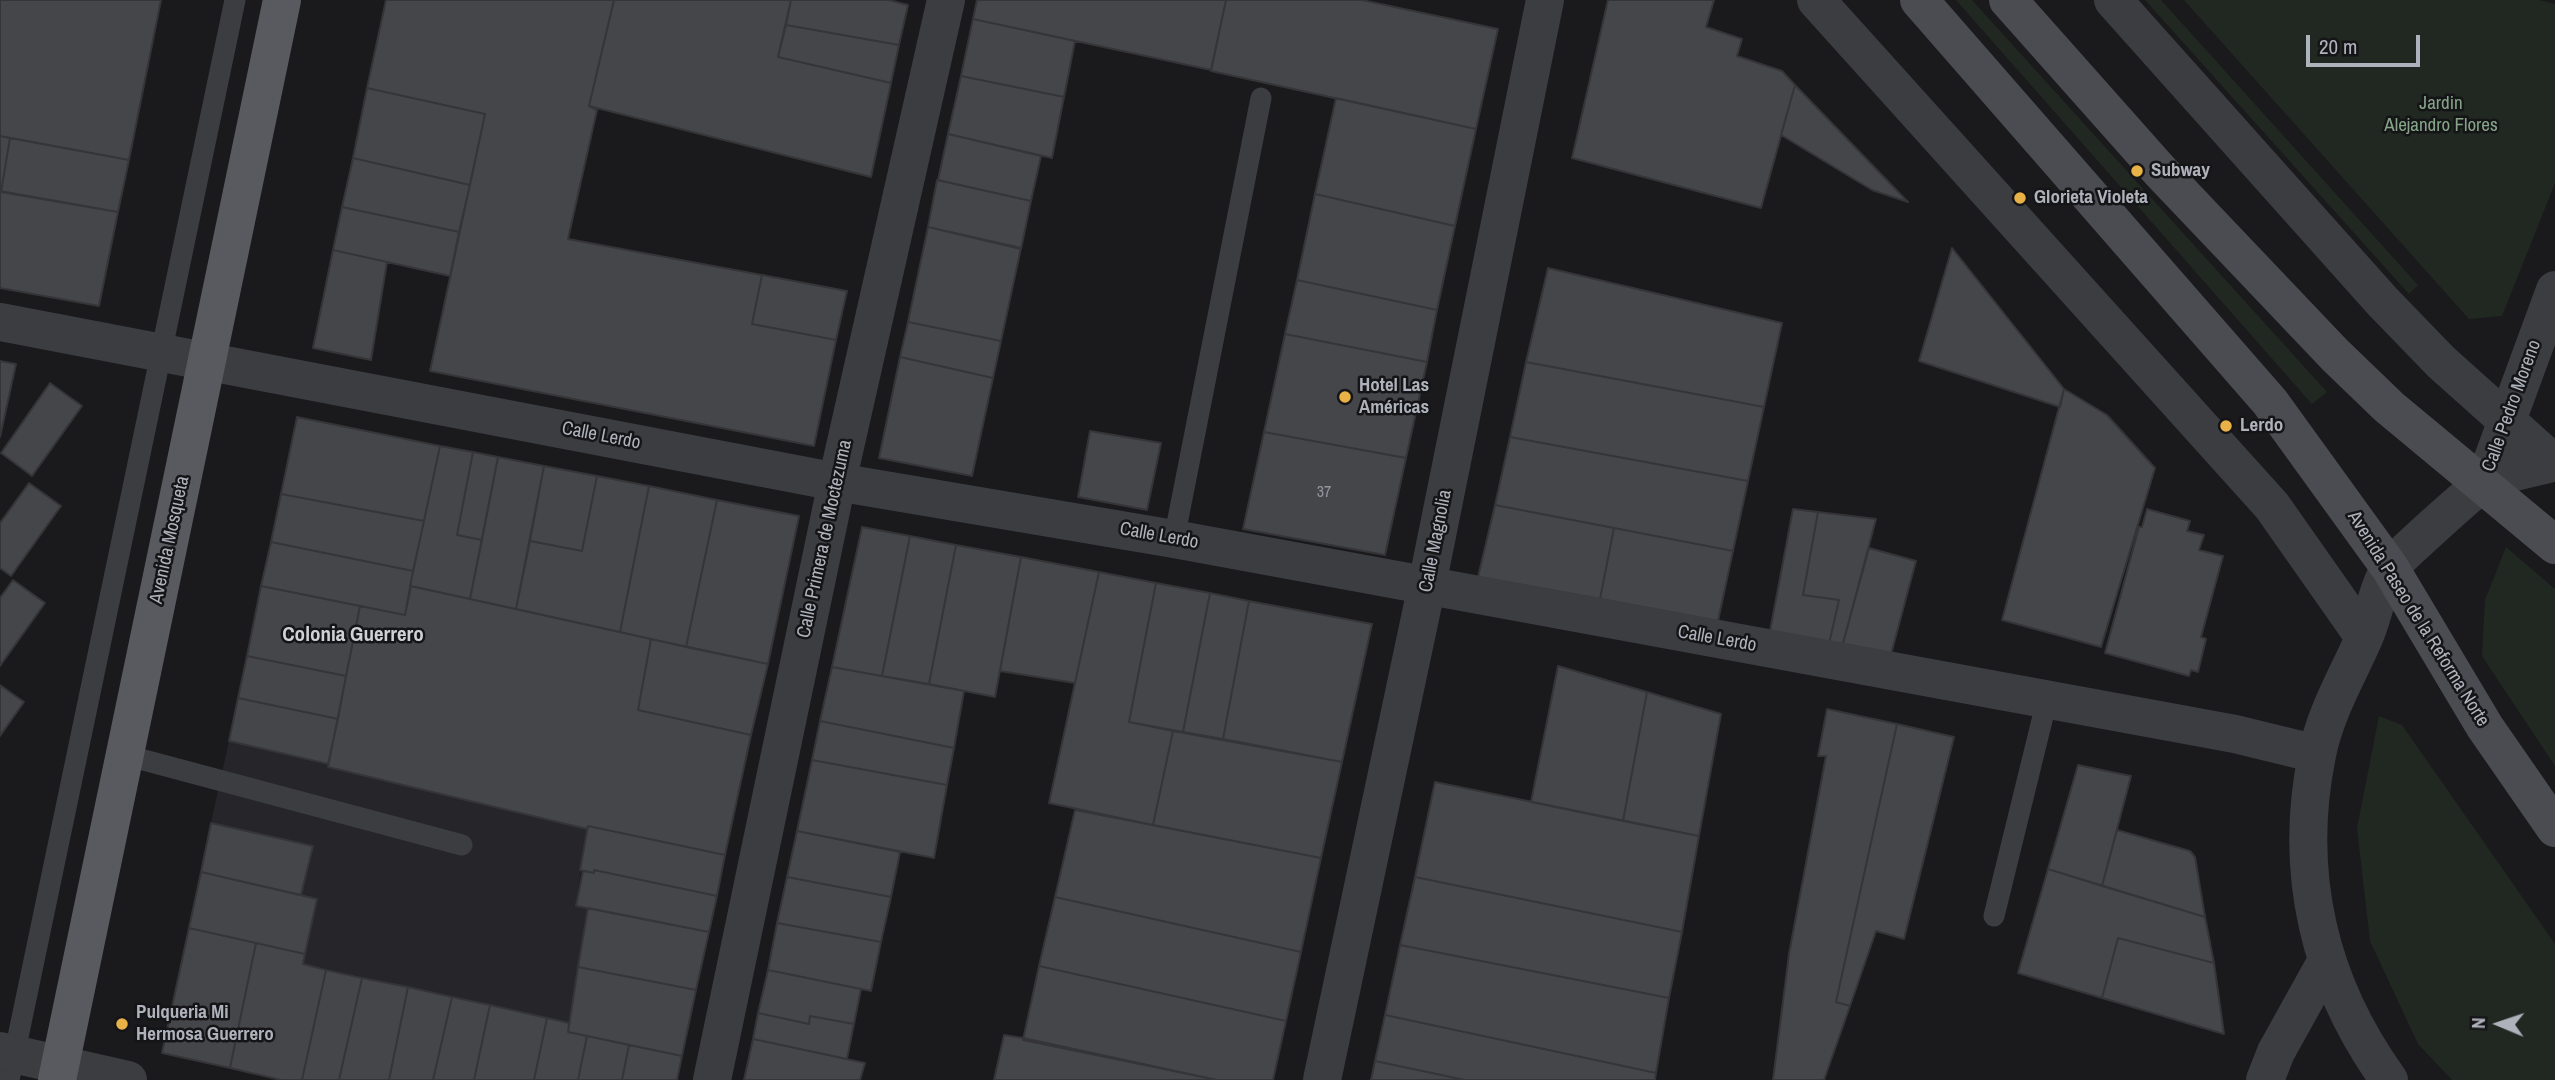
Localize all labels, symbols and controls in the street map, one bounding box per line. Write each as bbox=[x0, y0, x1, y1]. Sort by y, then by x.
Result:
scale bar bbox=[2310, 21, 2424, 65]
text: 20 m bbox=[2319, 32, 2357, 61]
park label: Jardin Alejandro Flores bbox=[2384, 93, 2498, 137]
place label: Subway bbox=[2151, 160, 2210, 182]
marker: Subway bbox=[2129, 163, 2145, 179]
place label: Glorieta Violeta bbox=[2034, 187, 2148, 209]
marker: Glorieta Violeta bbox=[2012, 190, 2028, 206]
street label: Calle Pedro Moreno bbox=[2478, 337, 2546, 475]
place label: Hotel Las Américas bbox=[1359, 375, 1429, 419]
marker: Hotel Las Américas bbox=[1337, 389, 1353, 405]
place label: Lerdo bbox=[2240, 415, 2283, 437]
street label: Calle Lerdo bbox=[560, 417, 642, 455]
marker: Lerdo bbox=[2218, 418, 2234, 434]
street label: Calle Primera de Moctezuma bbox=[793, 438, 857, 640]
street label: Avenida Mosqueta bbox=[145, 474, 195, 606]
house number: 37 bbox=[1317, 483, 1331, 503]
street label: Calle Magnolia bbox=[1415, 488, 1457, 594]
street label: Avenida Paseo de la Reforma Norte bbox=[2342, 507, 2494, 731]
street label: Calle Lerdo bbox=[1118, 518, 1200, 554]
street label: Calle Lerdo bbox=[1676, 621, 1758, 657]
district label: Colonia Guerrero bbox=[282, 622, 424, 648]
north arrow bbox=[2464, 989, 2534, 1059]
place label: Pulqueria Mi Hermosa Guerrero bbox=[136, 1002, 274, 1046]
marker: Pulqueria Mi Hermosa Guerrero bbox=[114, 1016, 130, 1032]
text: N bbox=[2465, 1017, 2491, 1029]

